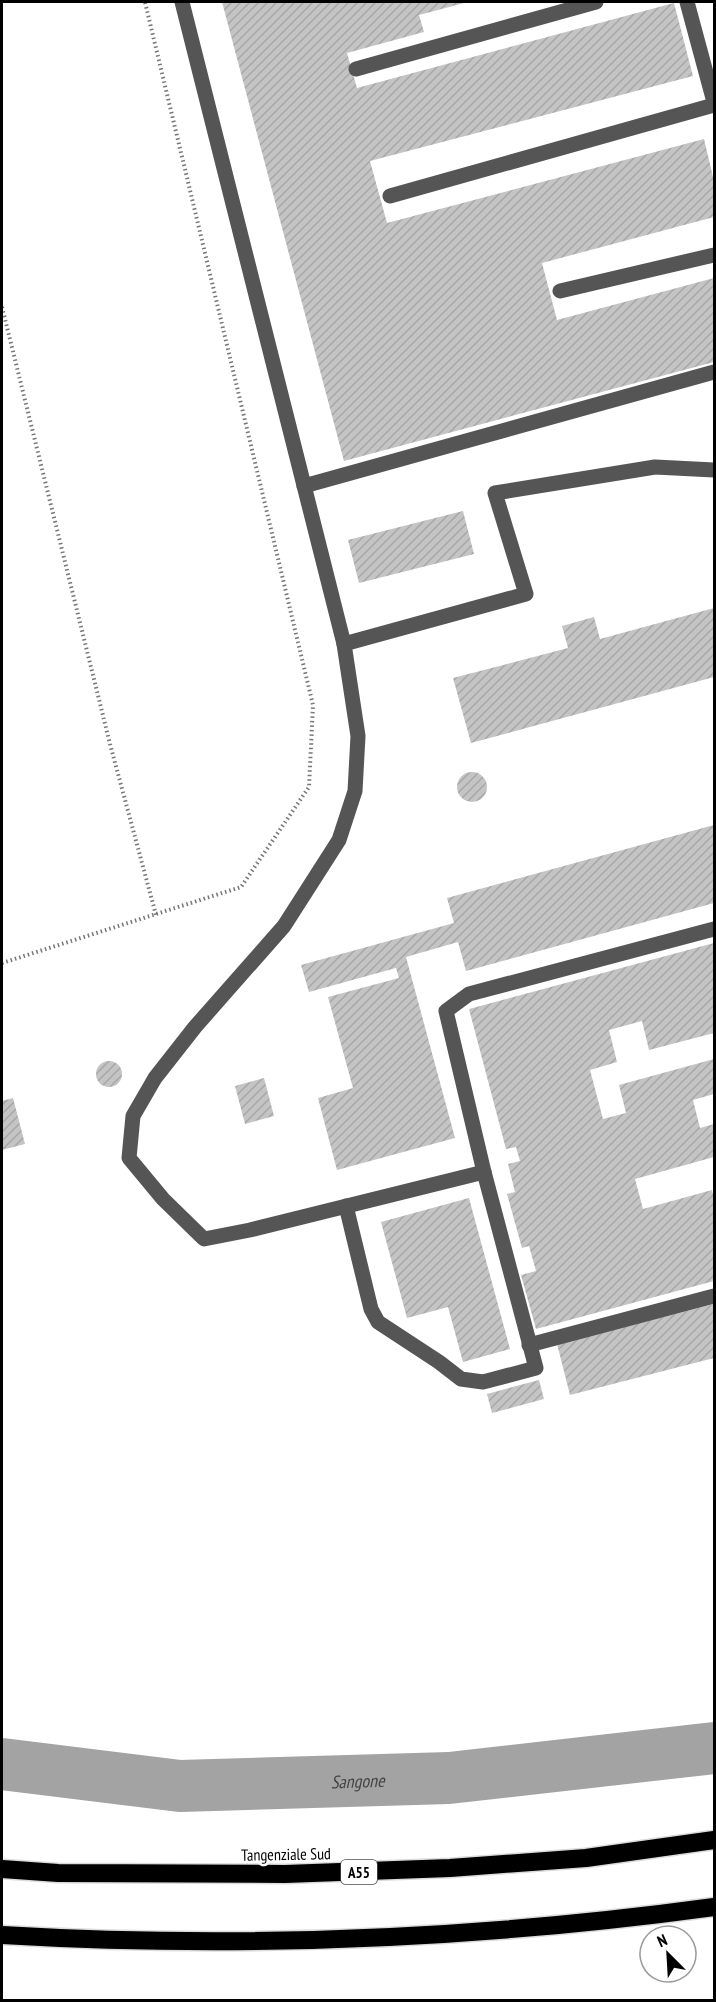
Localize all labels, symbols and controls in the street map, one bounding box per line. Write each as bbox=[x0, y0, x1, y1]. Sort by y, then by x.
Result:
water label: Sangone bbox=[330, 1768, 386, 1793]
street label: Tangenziale Sud bbox=[241, 1843, 331, 1865]
road number: A55 bbox=[341, 1860, 377, 1884]
north arrow bbox=[638, 1924, 698, 1984]
text: N bbox=[654, 1929, 670, 1951]

